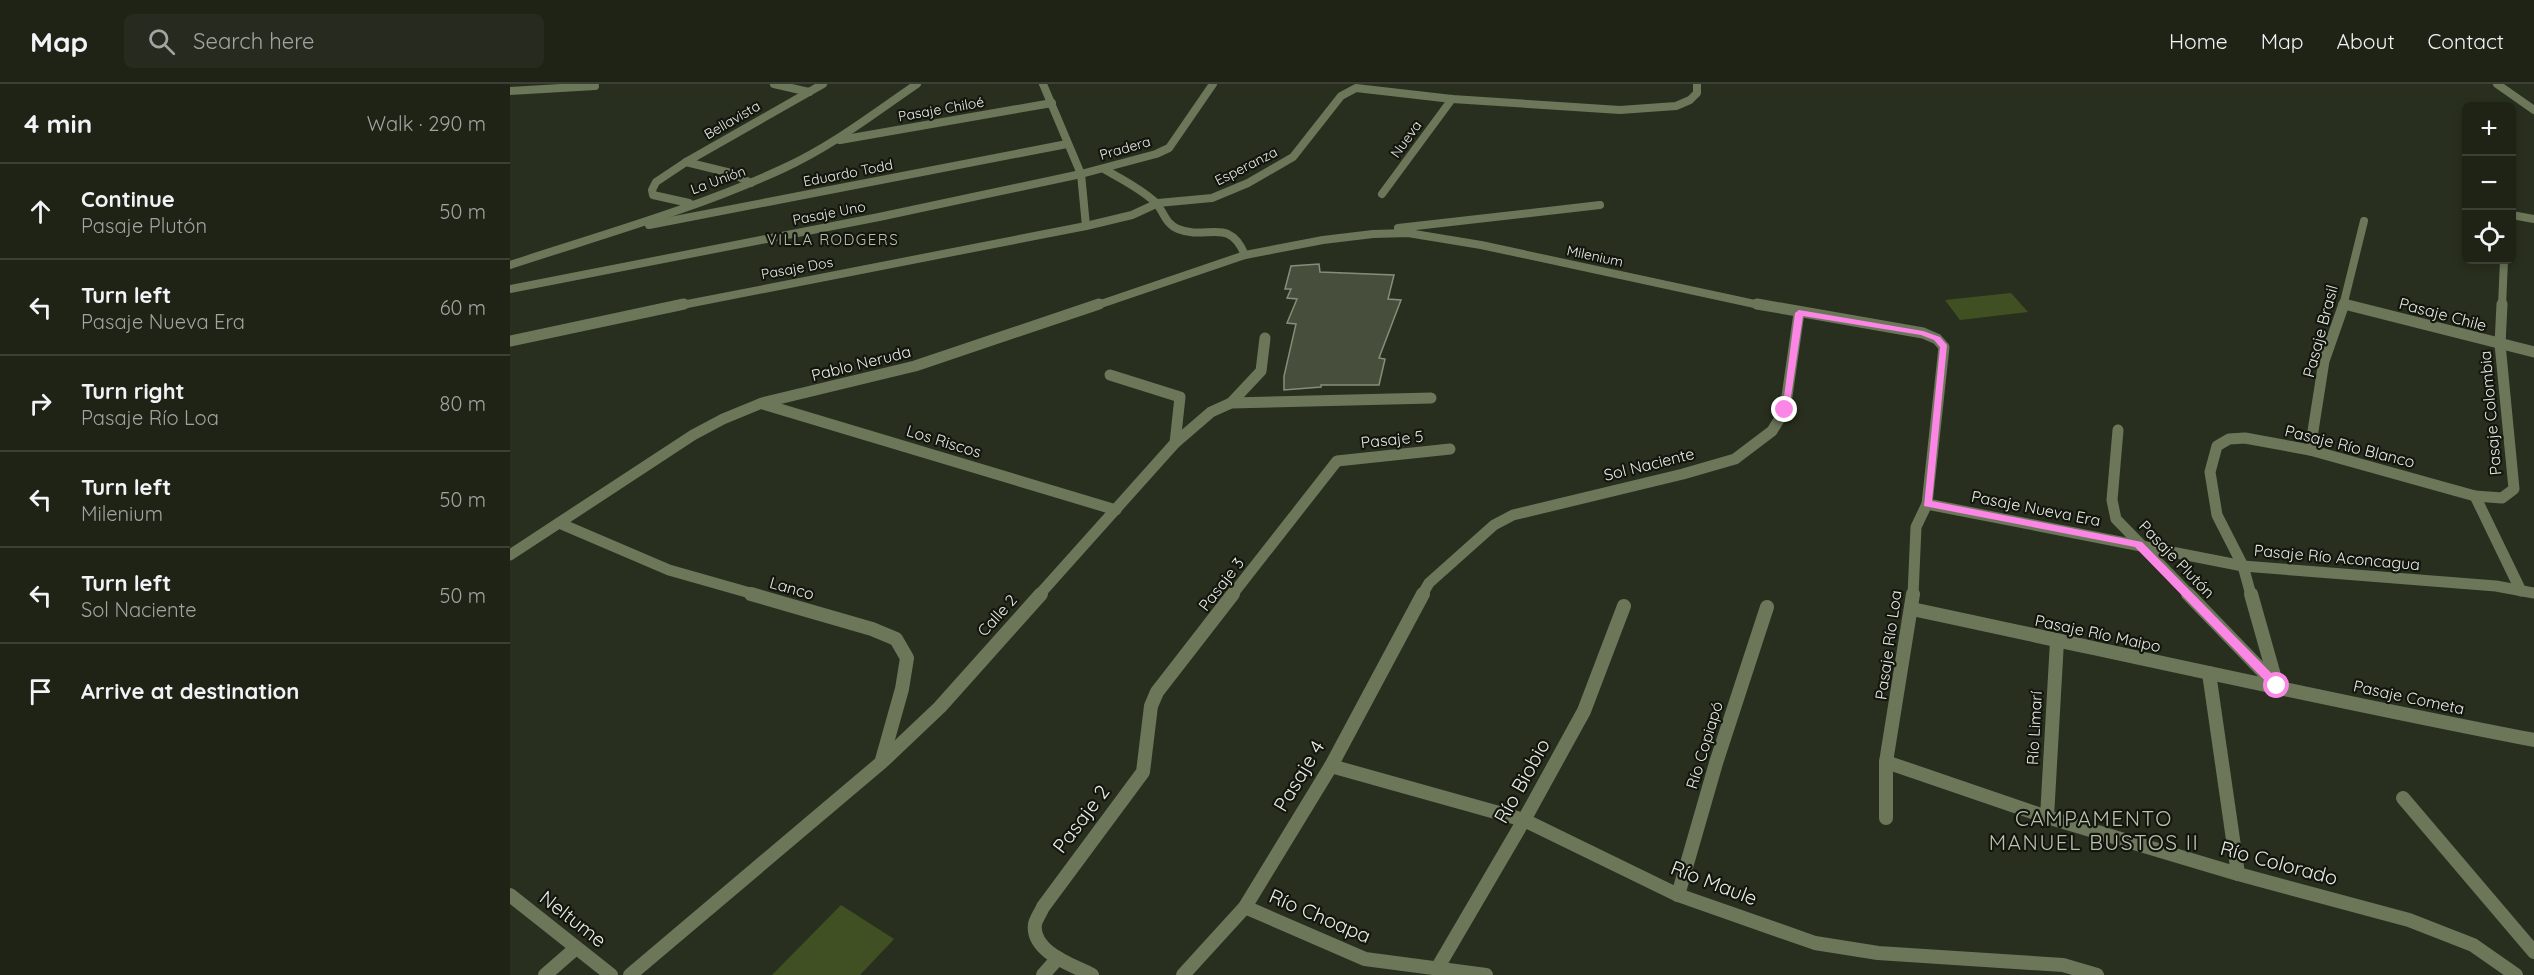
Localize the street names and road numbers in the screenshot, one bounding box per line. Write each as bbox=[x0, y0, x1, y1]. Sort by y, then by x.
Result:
street label: Pasaje Chiloé bbox=[897, 93, 985, 125]
street label: Bellavista bbox=[701, 97, 763, 143]
street label: Nueva bbox=[1386, 117, 1426, 161]
street label: Pradera bbox=[1097, 132, 1153, 164]
street label: Esperanza bbox=[1212, 143, 1280, 189]
street label: Eduardo Todd bbox=[802, 155, 894, 191]
street label: La Unión bbox=[688, 162, 748, 198]
street label: Pasaje Uno bbox=[791, 197, 867, 229]
street label: Milenium bbox=[1565, 241, 1625, 271]
street label: Pasaje Dos bbox=[760, 253, 834, 283]
street label: Pasaje Brasil bbox=[2298, 283, 2342, 379]
street label: Pasaje Chile bbox=[2397, 293, 2489, 335]
street label: Pablo Neruda bbox=[809, 341, 913, 385]
street label: Pasaje Colombia bbox=[2475, 350, 2505, 476]
street label: Los Riscos bbox=[904, 420, 984, 462]
street label: Pasaje Río Blanco bbox=[2283, 420, 2417, 472]
street label: Pasaje 5 bbox=[1360, 426, 1424, 452]
street label: Sol Naciente bbox=[1602, 443, 1696, 485]
street label: Pasaje Nueva Era bbox=[1970, 486, 2102, 530]
street label: Pasaje Plutón bbox=[2135, 516, 2219, 602]
street label: Pasaje Río Aconcagua bbox=[2253, 540, 2421, 574]
street label: Pasaje 3 bbox=[1194, 553, 1248, 615]
street label: Lanco bbox=[767, 572, 817, 604]
street label: Pasaje Río Loa bbox=[1870, 589, 1906, 701]
street label: Calle 2 bbox=[973, 590, 1021, 640]
street label: Pasaje Río Maipo bbox=[2033, 610, 2163, 656]
street label: Pasaje Cometa bbox=[2352, 675, 2466, 719]
street label: Río Limarí bbox=[2022, 690, 2046, 765]
street label: Río Copiapó bbox=[1681, 699, 1727, 791]
street label: Río Biobio bbox=[1488, 734, 1555, 828]
street label: Pasaje 4 bbox=[1268, 736, 1329, 816]
street label: Pasaje 2 bbox=[1047, 780, 1114, 858]
street label: Río Colorado bbox=[2218, 835, 2341, 890]
street label: Río Maule bbox=[1667, 855, 1761, 910]
street label: Río Choapa bbox=[1266, 883, 1375, 948]
street label: Neltume bbox=[535, 885, 612, 953]

